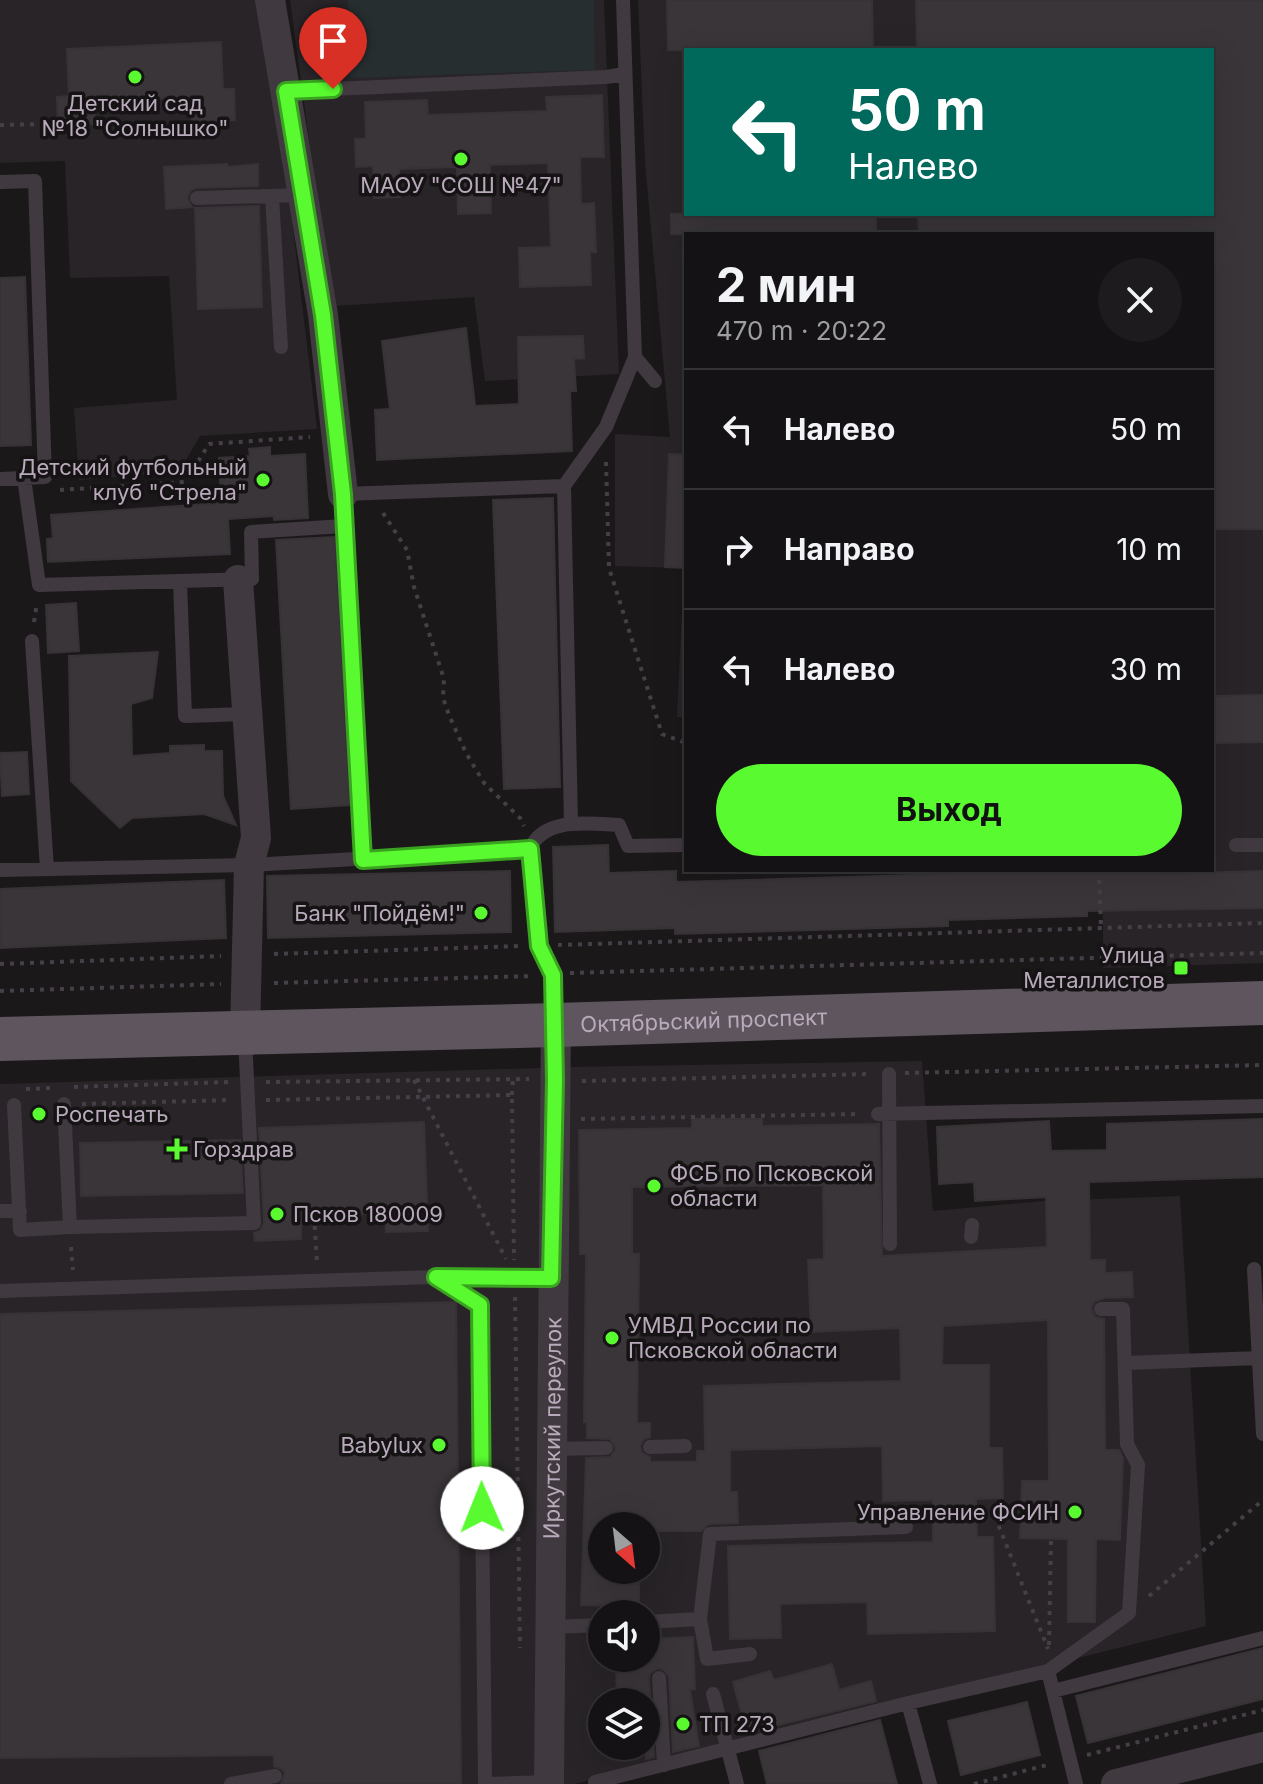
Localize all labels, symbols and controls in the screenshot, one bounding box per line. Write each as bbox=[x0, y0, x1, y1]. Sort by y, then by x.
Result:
pin bbox=[299, 7, 367, 89]
icon: arrive bbox=[311, 19, 355, 63]
marker: Детский сад №18 "Солнышко" bbox=[126, 68, 144, 86]
text: 50 m bbox=[848, 76, 986, 144]
icon: left bbox=[716, 80, 820, 184]
place label: Детский сад №18 "Солнышко" bbox=[42, 90, 228, 141]
text: Налево bbox=[848, 144, 979, 188]
marker: МАОУ "СОШ №47" bbox=[452, 150, 470, 168]
place label: МАОУ "СОШ №47" bbox=[360, 172, 562, 198]
text: 2 мин bbox=[716, 255, 856, 314]
button: close bbox=[1098, 258, 1182, 342]
text: 470 m · 20:22 bbox=[716, 315, 887, 346]
icon: left bbox=[716, 407, 760, 451]
text: Налево bbox=[784, 411, 896, 447]
text: 50 m bbox=[1110, 411, 1182, 447]
place label: Детский футбольный клуб "Стрела" bbox=[19, 454, 247, 505]
marker: Детский футбольный клуб "Стрела" bbox=[254, 471, 272, 489]
icon: right bbox=[716, 527, 760, 571]
text: Направо bbox=[784, 531, 915, 567]
text: 10 m bbox=[1116, 531, 1182, 567]
icon: left bbox=[716, 647, 760, 691]
text: Налево bbox=[784, 651, 896, 687]
text: 30 m bbox=[1110, 651, 1182, 687]
button: Выход bbox=[716, 764, 1182, 856]
place label: Банк "Пойдём!" bbox=[294, 900, 465, 926]
marker: Банк "Пойдём!" bbox=[472, 904, 490, 922]
place label: Улица Металлистов bbox=[1023, 942, 1165, 993]
marker: Улица Металлистов bbox=[1172, 959, 1190, 977]
street label: Октябрьский проспект bbox=[580, 1004, 828, 1037]
place label: Роспечать bbox=[55, 1101, 169, 1127]
marker: Роспечать bbox=[30, 1105, 48, 1123]
place label: Горздрав bbox=[193, 1136, 294, 1162]
marker: Горздрав bbox=[168, 1140, 186, 1158]
place label: ФСБ по Псковской области bbox=[670, 1160, 873, 1211]
marker: ФСБ по Псковской области bbox=[645, 1177, 663, 1195]
place label: Псков 180009 bbox=[293, 1201, 443, 1227]
marker: Псков 180009 bbox=[268, 1205, 286, 1223]
place label: УМВД России по Псковской области bbox=[628, 1312, 838, 1363]
street label: Иркутский переулок bbox=[538, 1317, 566, 1539]
marker: УМВД России по Псковской области bbox=[603, 1329, 621, 1347]
place label: Babylux bbox=[340, 1432, 423, 1458]
marker: Babylux bbox=[430, 1436, 448, 1454]
position arrow bbox=[440, 1466, 524, 1550]
place label: Управление ФСИН bbox=[857, 1499, 1059, 1525]
marker: Управление ФСИН bbox=[1066, 1503, 1084, 1521]
north arrow bbox=[588, 1512, 660, 1584]
map controls bbox=[588, 1512, 660, 1760]
button: sound bbox=[588, 1600, 660, 1672]
button: layers bbox=[588, 1688, 660, 1760]
place label: ТП 273 bbox=[699, 1711, 775, 1737]
marker: ТП 273 bbox=[674, 1715, 692, 1733]

